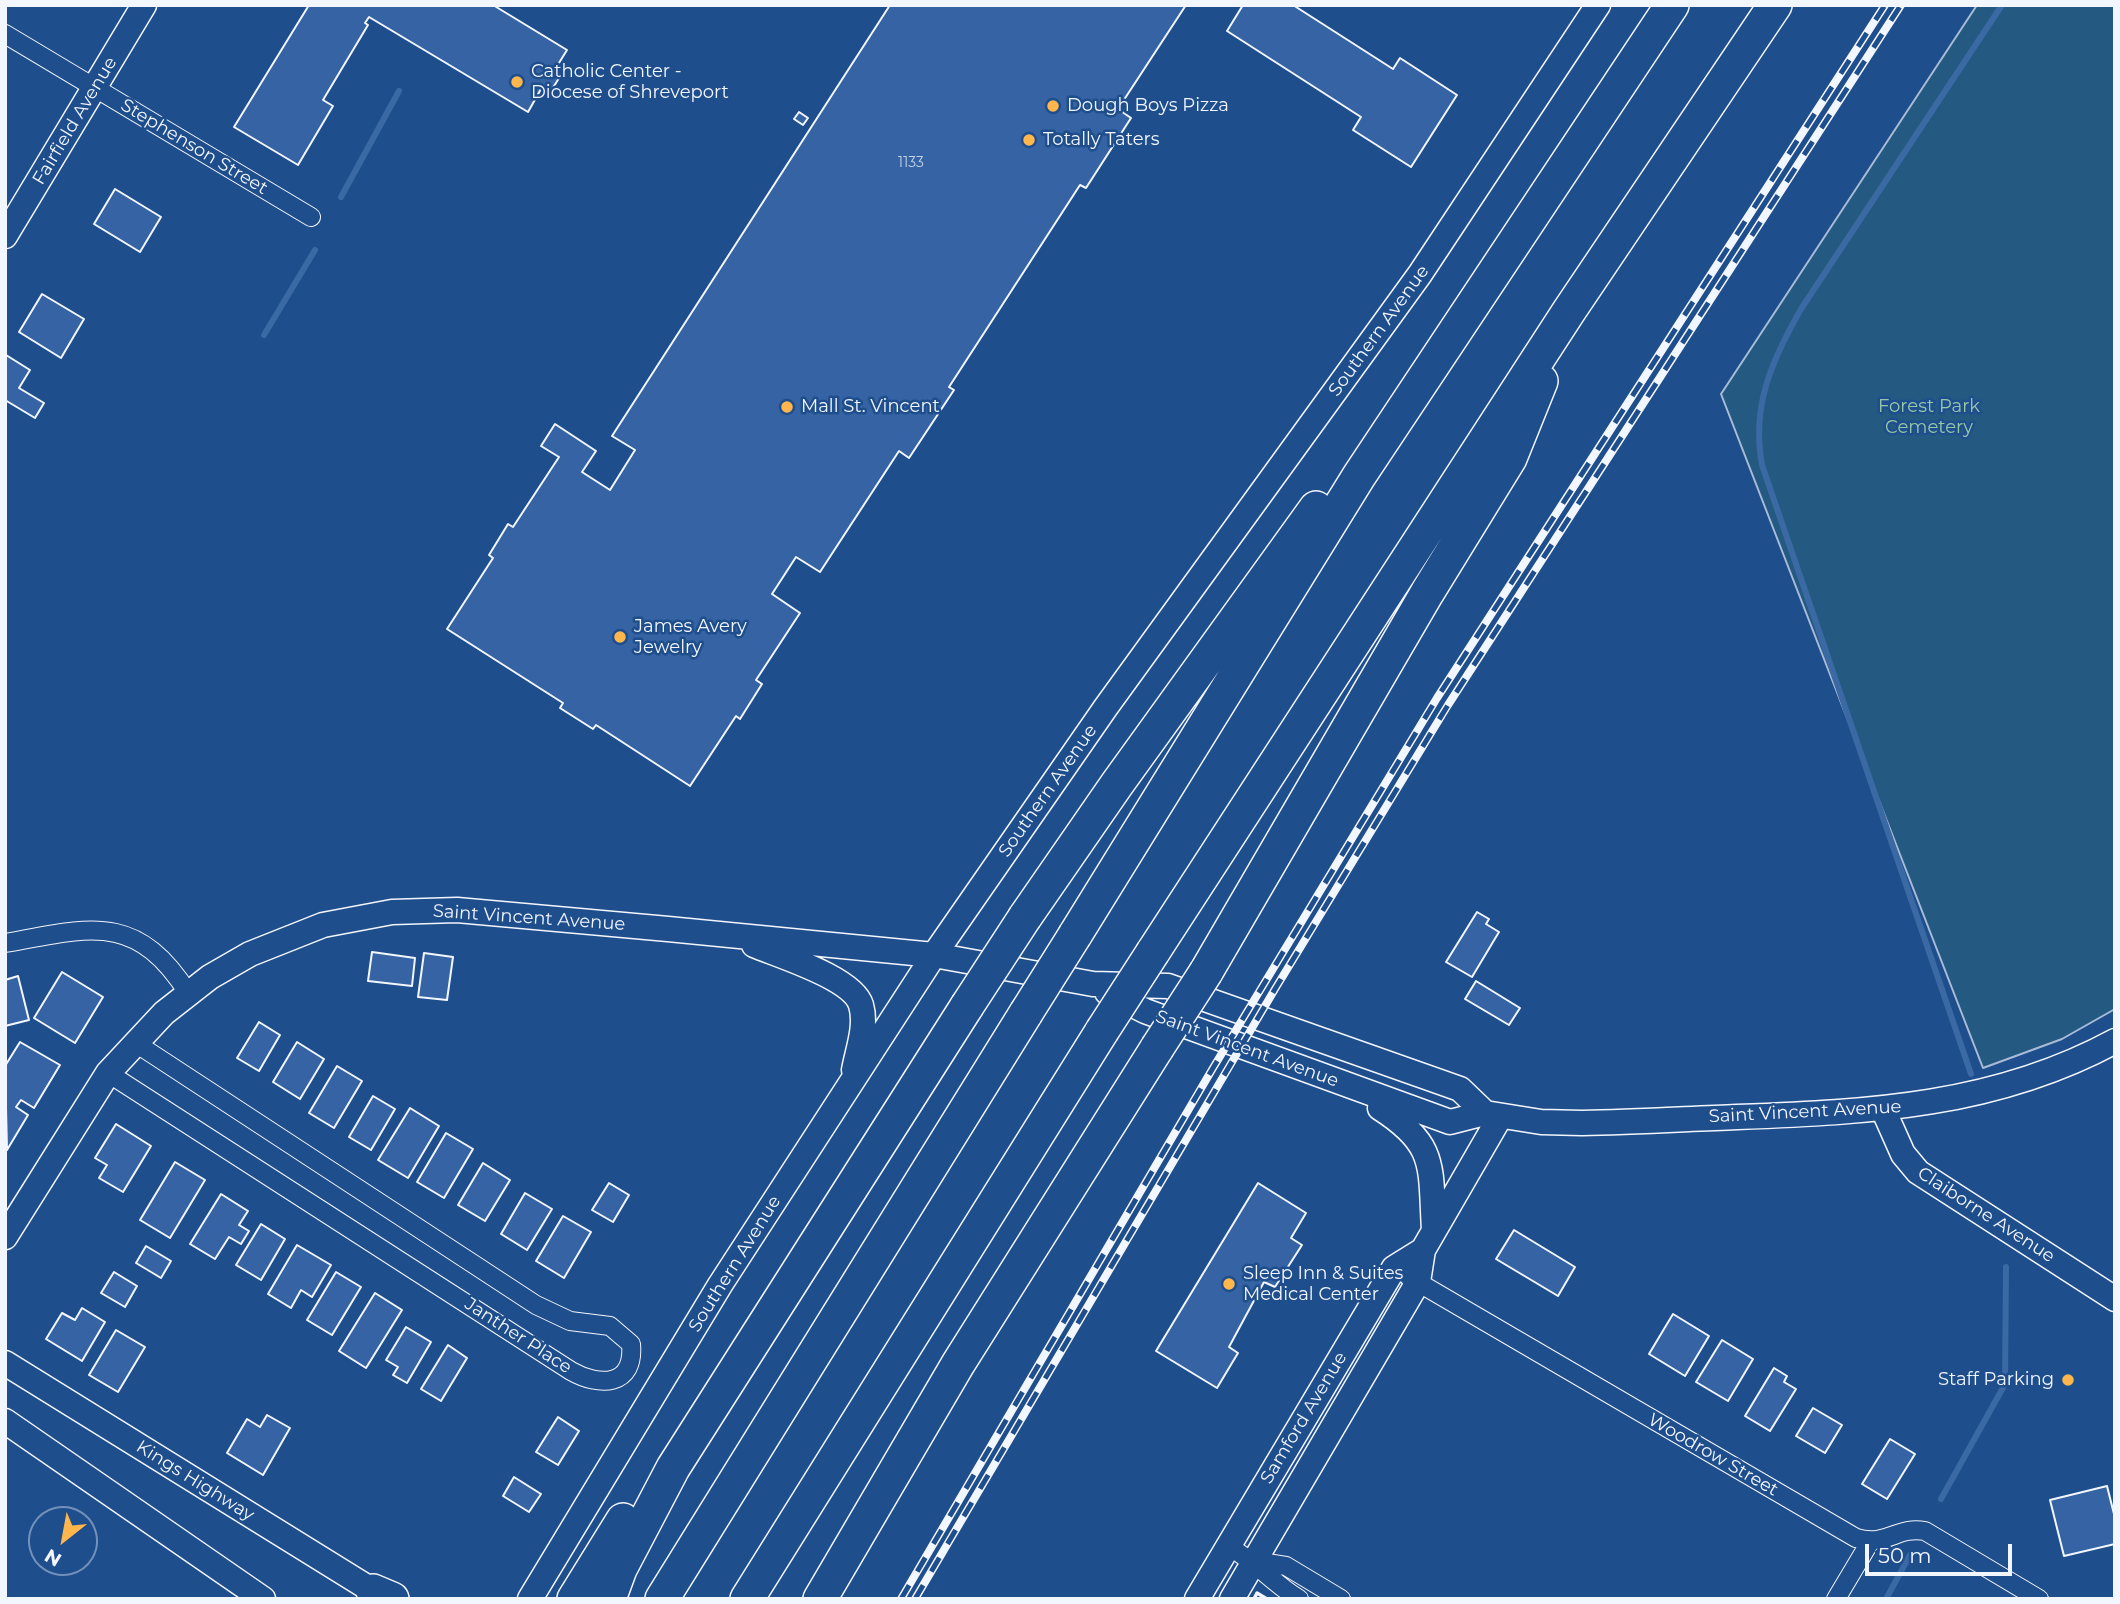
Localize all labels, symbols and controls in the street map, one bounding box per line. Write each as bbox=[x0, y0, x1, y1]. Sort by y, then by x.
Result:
street label: Fairfield Avenue bbox=[28, 53, 122, 189]
place label: Catholic Center - Diocese of Shreveport bbox=[531, 61, 729, 104]
marker: Catholic Center - Diocese of Shreveport bbox=[509, 74, 525, 90]
street label: Stephenson Street bbox=[117, 95, 271, 199]
place label: Dough Boys Pizza bbox=[1067, 95, 1229, 117]
marker: Dough Boys Pizza bbox=[1045, 98, 1061, 114]
place label: Totally Taters bbox=[1043, 129, 1160, 151]
marker: Totally Taters bbox=[1021, 132, 1037, 148]
house number: 1133 bbox=[898, 155, 924, 171]
street label: Southern Avenue bbox=[1324, 261, 1434, 401]
place label: Mall St. Vincent bbox=[801, 396, 940, 418]
park label: Forest Park Cemetery bbox=[1878, 396, 1980, 438]
marker: Mall St. Vincent bbox=[779, 399, 795, 415]
place label: James Avery Jewelry bbox=[634, 616, 747, 658]
marker: James Avery Jewelry bbox=[612, 629, 628, 645]
street label: Southern Avenue bbox=[994, 721, 1102, 861]
street label: Saint Vincent Avenue bbox=[432, 900, 626, 936]
street label: Saint Vincent Avenue bbox=[1153, 1006, 1341, 1092]
street label: Saint Vincent Avenue bbox=[1708, 1096, 1902, 1128]
street label: Claiborne Avenue bbox=[1913, 1163, 2059, 1267]
street label: Southern Avenue bbox=[684, 1192, 786, 1336]
place label: Sleep Inn & Suites Medical Center bbox=[1243, 1263, 1403, 1306]
marker: Sleep Inn & Suites Medical Center bbox=[1221, 1276, 1237, 1292]
street label: Janther Place bbox=[460, 1293, 576, 1379]
street label: Samford Avenue bbox=[1256, 1348, 1352, 1488]
place label: Staff Parking bbox=[1938, 1369, 2054, 1391]
marker: Staff Parking bbox=[2060, 1372, 2076, 1388]
street label: Woodrow Street bbox=[1644, 1409, 1782, 1501]
street label: Kings Highway bbox=[132, 1436, 258, 1526]
north arrow bbox=[28, 1506, 98, 1576]
scale bar bbox=[1868, 1530, 2015, 1574]
text: 50 m bbox=[1878, 1543, 1932, 1568]
text: N bbox=[40, 1544, 65, 1572]

